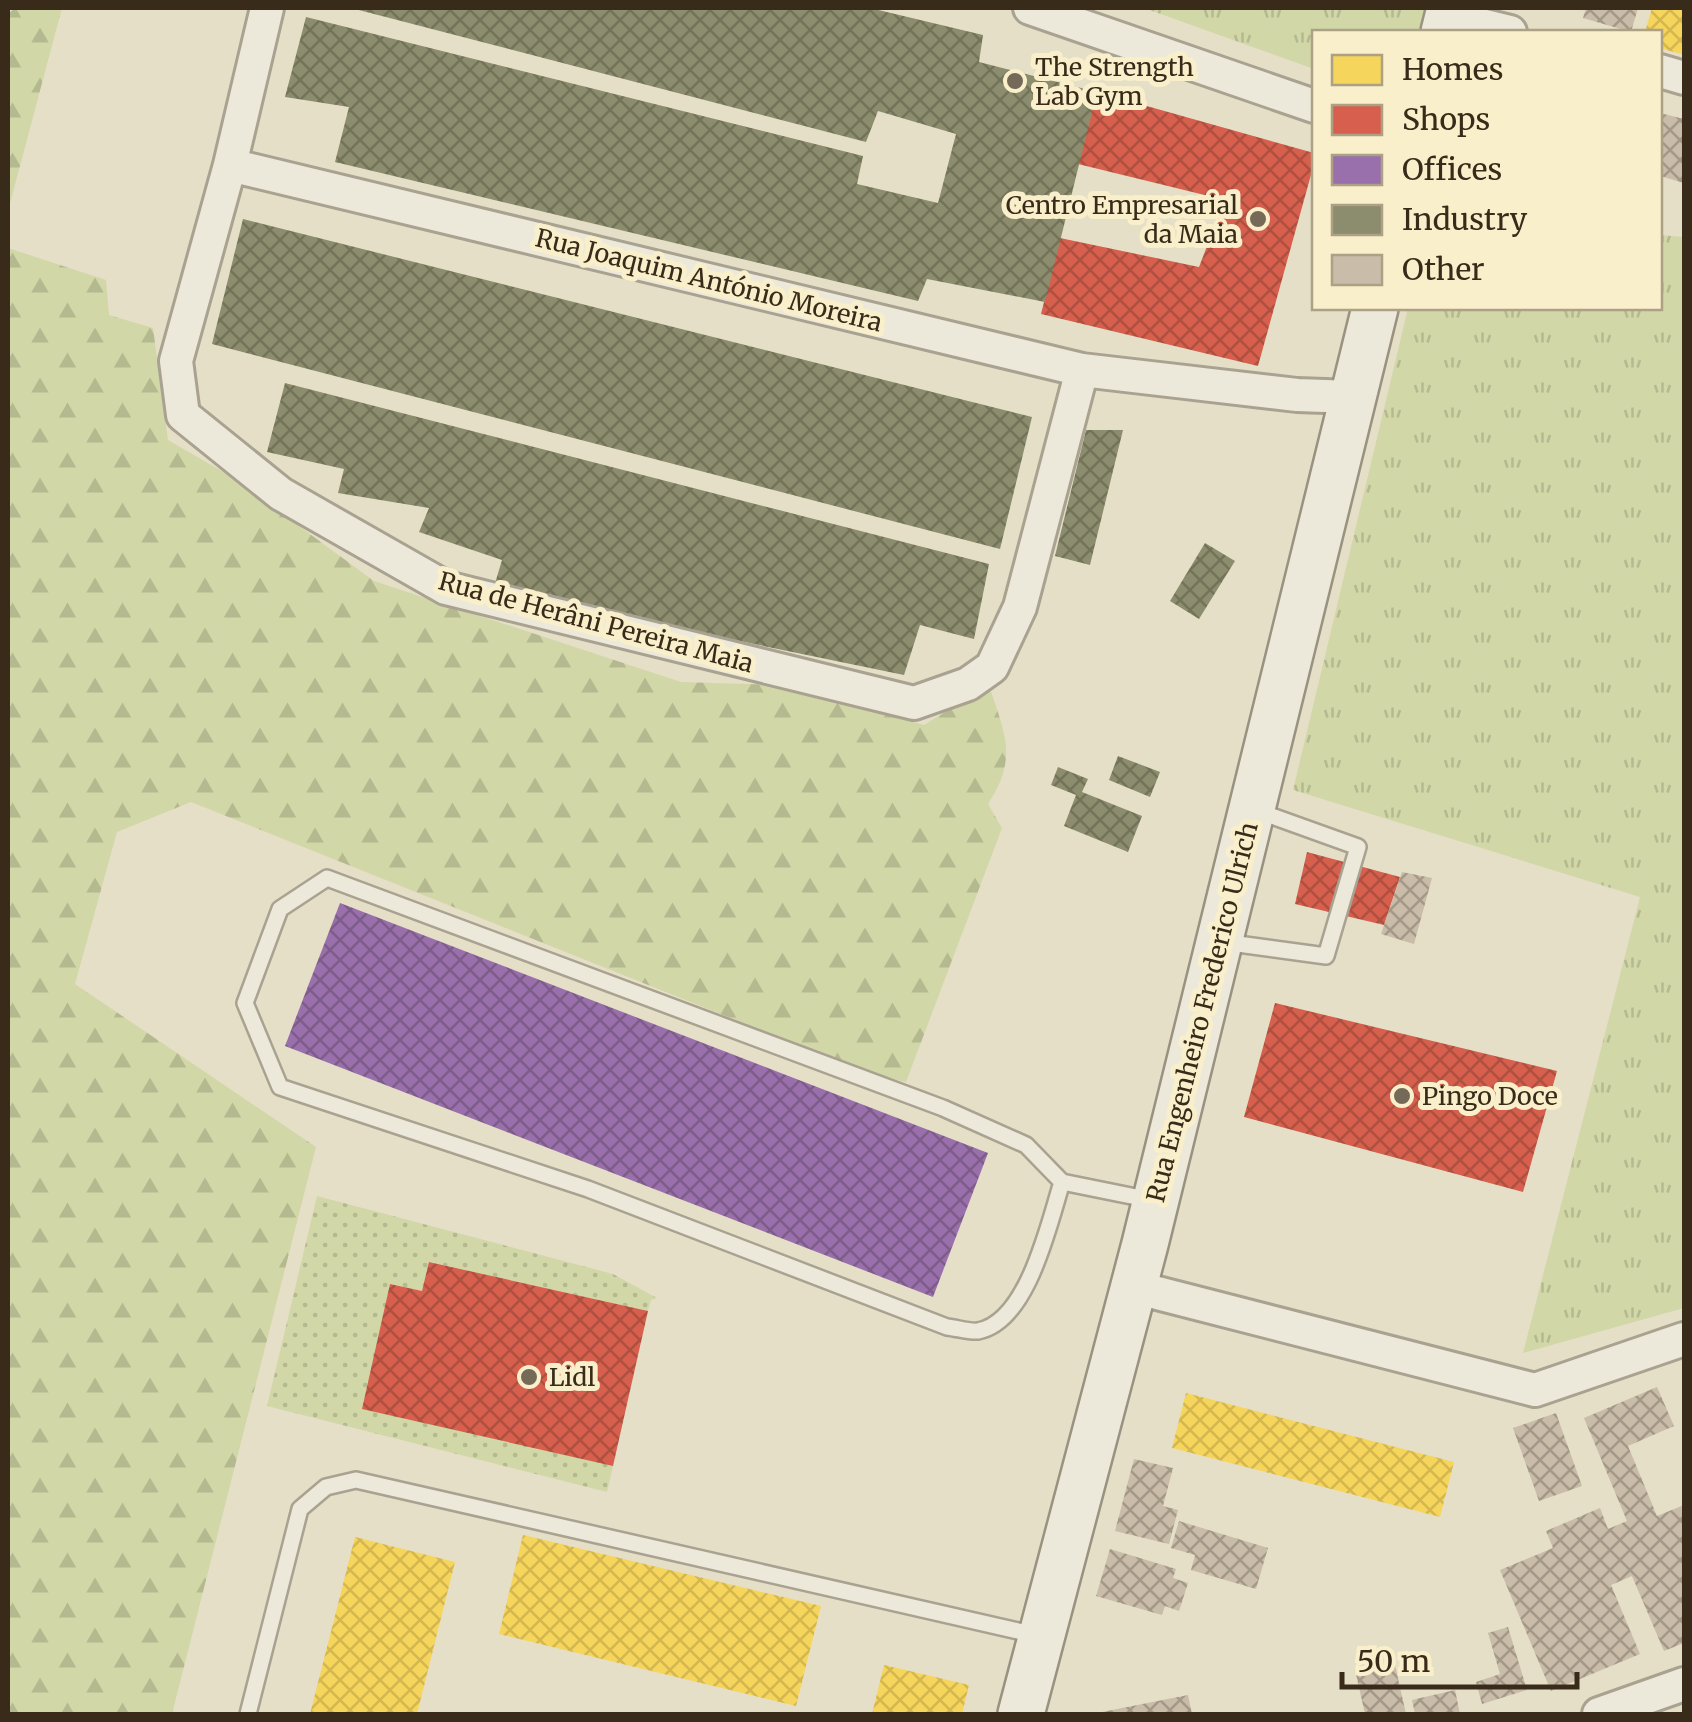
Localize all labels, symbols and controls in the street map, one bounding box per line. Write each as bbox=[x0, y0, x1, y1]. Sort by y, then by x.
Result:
legend bbox=[1312, 30, 1662, 310]
text: Homes bbox=[1402, 50, 1503, 88]
place label: The Strength Lab Gym bbox=[1035, 51, 1194, 112]
marker: The Strength Lab Gym bbox=[1004, 70, 1026, 92]
text: Shops bbox=[1402, 100, 1490, 138]
text: Offices bbox=[1402, 150, 1502, 188]
place label: Centro Empresarial da Maia bbox=[1006, 189, 1238, 250]
text: Industry bbox=[1402, 200, 1528, 238]
marker: Centro Empresarial da Maia bbox=[1247, 208, 1269, 230]
street label: Rua Joaquim António Moreira bbox=[532, 221, 886, 339]
text: Other bbox=[1402, 250, 1485, 288]
street label: Rua de Herâni Pereira Maia bbox=[435, 565, 757, 679]
street label: Rua Engenheiro Frederico Ulrich bbox=[1139, 819, 1265, 1205]
place label: Pingo Doce bbox=[1422, 1080, 1558, 1112]
marker: Pingo Doce bbox=[1391, 1085, 1413, 1107]
place label: Lidl bbox=[549, 1361, 596, 1393]
marker: Lidl bbox=[518, 1366, 540, 1388]
scale bar bbox=[1342, 1627, 1577, 1689]
text: 50 m bbox=[1357, 1642, 1430, 1680]

